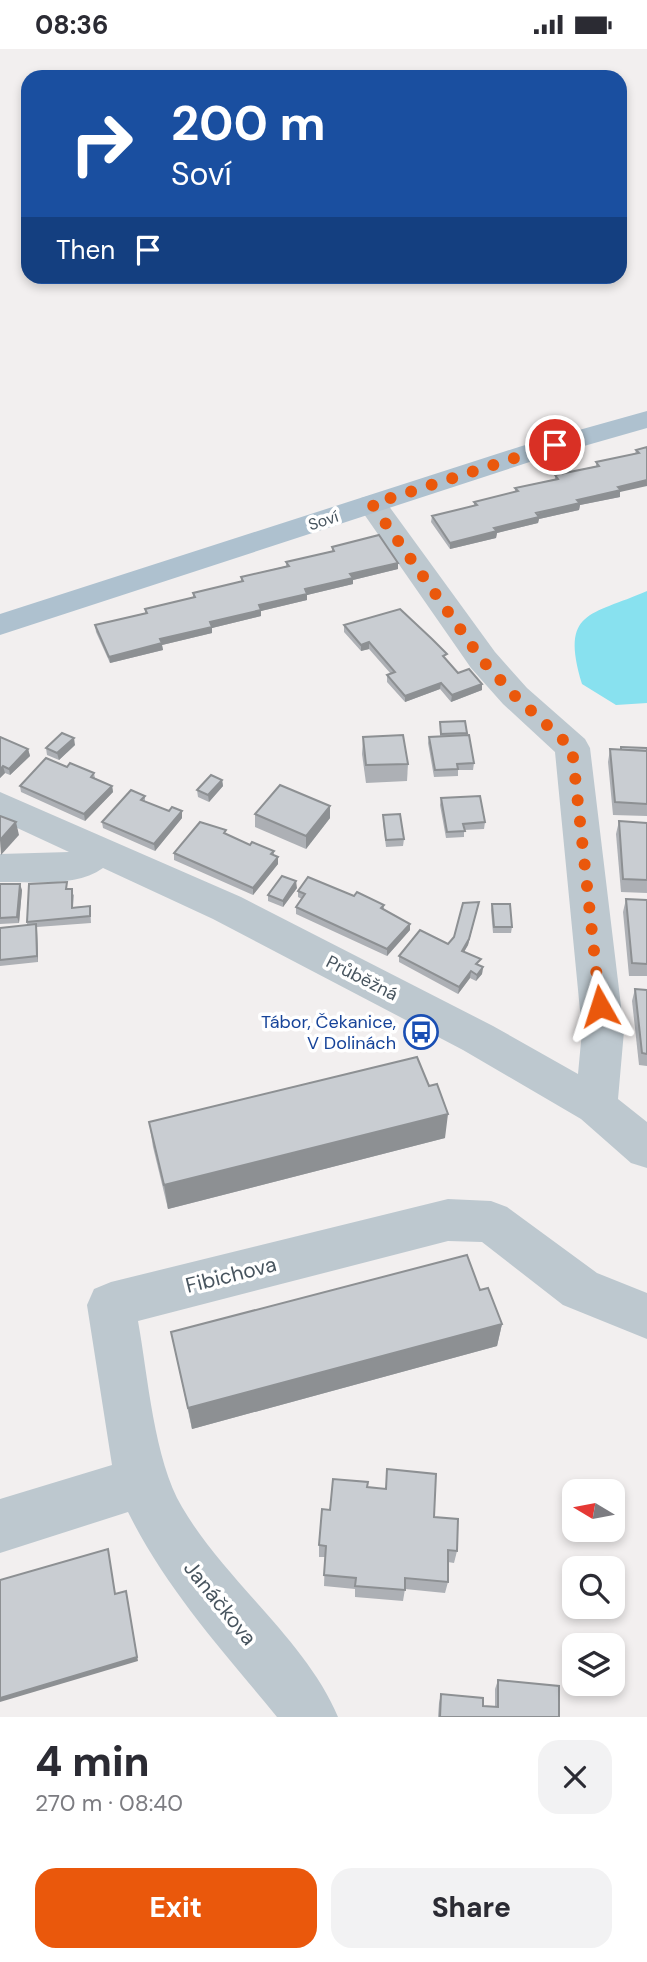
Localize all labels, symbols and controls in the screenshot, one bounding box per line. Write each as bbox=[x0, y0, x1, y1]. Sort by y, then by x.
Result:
text: 08:36 bbox=[35, 8, 109, 42]
text: 200 m bbox=[171, 91, 326, 155]
icon: right bbox=[56, 98, 147, 189]
text: Soví bbox=[171, 153, 232, 195]
icon: arrive bbox=[129, 231, 167, 269]
text: Then bbox=[56, 233, 115, 267]
pin bbox=[525, 415, 585, 475]
icon: arrive bbox=[536, 426, 574, 464]
street label: Soví bbox=[305, 506, 341, 535]
street label: Průběžná bbox=[322, 950, 402, 1006]
position arrow bbox=[563, 969, 637, 1043]
place label: Tábor, Čekanice, V Dolinách bbox=[261, 1010, 396, 1055]
bus stop icon: Tábor, Čekanice, V Dolinách bbox=[402, 1013, 440, 1051]
street label: Fibichova bbox=[183, 1250, 279, 1300]
north arrow bbox=[562, 1479, 625, 1542]
map controls bbox=[562, 1479, 625, 1696]
street label: Janáčkova bbox=[177, 1555, 263, 1651]
button: search bbox=[562, 1556, 625, 1619]
button: layers bbox=[562, 1633, 625, 1696]
text: 4 min bbox=[35, 1734, 150, 1789]
button: close bbox=[538, 1740, 612, 1814]
text: 270 m · 08:40 bbox=[35, 1788, 183, 1818]
button: Exit bbox=[35, 1868, 317, 1948]
button: Share bbox=[331, 1868, 612, 1948]

